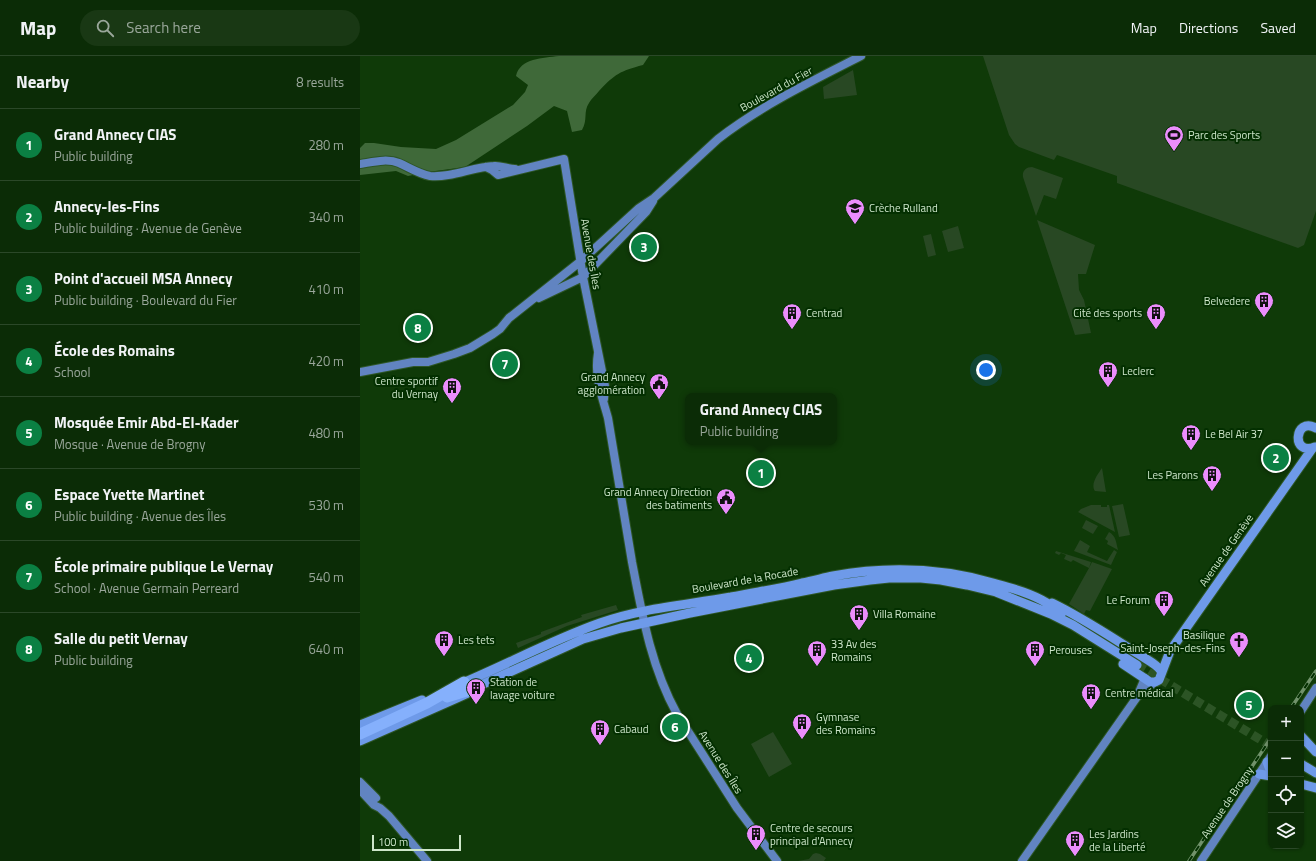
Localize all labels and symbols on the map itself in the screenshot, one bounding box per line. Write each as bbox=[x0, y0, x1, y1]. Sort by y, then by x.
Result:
street label: Boulevard du Fier bbox=[737, 62, 815, 116]
sports icon: Parc des Sports bbox=[1163, 124, 1185, 152]
place label: Parc des Sports bbox=[1188, 127, 1260, 143]
school or university icon: Crèche Rulland bbox=[844, 197, 866, 225]
place label: Crèche Rulland bbox=[869, 200, 938, 216]
street label: Avenue des Îles bbox=[577, 217, 605, 291]
pin: 3 bbox=[631, 232, 657, 262]
building icon: Belvedere bbox=[1253, 290, 1275, 318]
place label: Belvedere bbox=[1204, 293, 1250, 309]
building icon: Centrad bbox=[781, 302, 803, 330]
building icon: Cité des sports bbox=[1145, 302, 1167, 330]
place label: Centrad bbox=[806, 305, 842, 321]
place label: Cité des sports bbox=[1073, 305, 1142, 321]
pin: 8 bbox=[405, 313, 431, 343]
pin: 7 bbox=[492, 349, 518, 379]
your location bbox=[976, 360, 996, 380]
building icon: Leclerc bbox=[1097, 360, 1119, 388]
place label: Leclerc bbox=[1122, 363, 1154, 379]
place label: Grand Annecy agglomération bbox=[578, 369, 646, 398]
public building icon: Grand Annecy agglomération bbox=[648, 372, 670, 400]
place label: Centre sportif du Vernay bbox=[375, 373, 439, 402]
building icon: Centre sportif du Vernay bbox=[441, 376, 463, 404]
building icon: Le Bel Air 37 bbox=[1180, 423, 1202, 451]
place label: Le Bel Air 37 bbox=[1205, 426, 1263, 442]
pin: 2 bbox=[1263, 443, 1289, 473]
pin: 1 bbox=[748, 458, 774, 488]
building icon: Les Parons bbox=[1201, 464, 1223, 492]
place label: Les Parons bbox=[1147, 467, 1198, 483]
place label: Grand Annecy Direction des batiments bbox=[604, 484, 712, 513]
public building icon: Grand Annecy Direction des batiments bbox=[715, 487, 737, 515]
street label: Avenue de Genève bbox=[1195, 510, 1257, 589]
street label: Boulevard de la Rocade bbox=[691, 563, 800, 597]
building icon: Le Forum bbox=[1153, 589, 1175, 617]
place label: Le Forum bbox=[1107, 592, 1150, 608]
building icon: Villa Romaine bbox=[848, 603, 870, 631]
place label: Villa Romaine bbox=[873, 606, 936, 622]
place label: Basilique Saint-Joseph-des-Fins bbox=[1121, 627, 1225, 656]
building icon: Les tets bbox=[433, 629, 455, 657]
church icon: Basilique Saint-Joseph-des-Fins bbox=[1228, 630, 1250, 658]
place label: Les tets bbox=[458, 632, 495, 648]
place label: 33 Av des Romains bbox=[831, 636, 876, 665]
building icon: 33 Av des Romains bbox=[806, 639, 828, 667]
building icon: Perouses bbox=[1024, 639, 1046, 667]
place label: Perouses bbox=[1049, 642, 1092, 658]
pin: 4 bbox=[736, 643, 762, 673]
place label: Station de lavage voiture bbox=[490, 674, 555, 703]
building icon: Station de lavage voiture bbox=[465, 677, 487, 705]
building icon: Centre médical bbox=[1080, 682, 1102, 710]
place label: Centre médical bbox=[1105, 685, 1174, 701]
pin: 5 bbox=[1236, 690, 1262, 720]
place label: Gymnase des Romains bbox=[816, 709, 876, 738]
pin: 6 bbox=[662, 712, 688, 742]
building icon: Gymnase des Romains bbox=[791, 712, 813, 740]
building icon: Cabaud bbox=[589, 718, 611, 746]
place label: Cabaud bbox=[614, 721, 649, 737]
street label: Avenue des Îles bbox=[695, 727, 747, 797]
street label: Avenue de Brogny bbox=[1197, 762, 1257, 841]
place label: Centre de secours principal d'Annecy bbox=[770, 820, 854, 849]
building icon: Centre de secours principal d'Annecy bbox=[745, 823, 767, 851]
place label: Les Jardins de la Liberté bbox=[1089, 826, 1146, 855]
building icon: Les Jardins de la Liberté bbox=[1064, 829, 1086, 857]
scale bar bbox=[372, 833, 461, 852]

